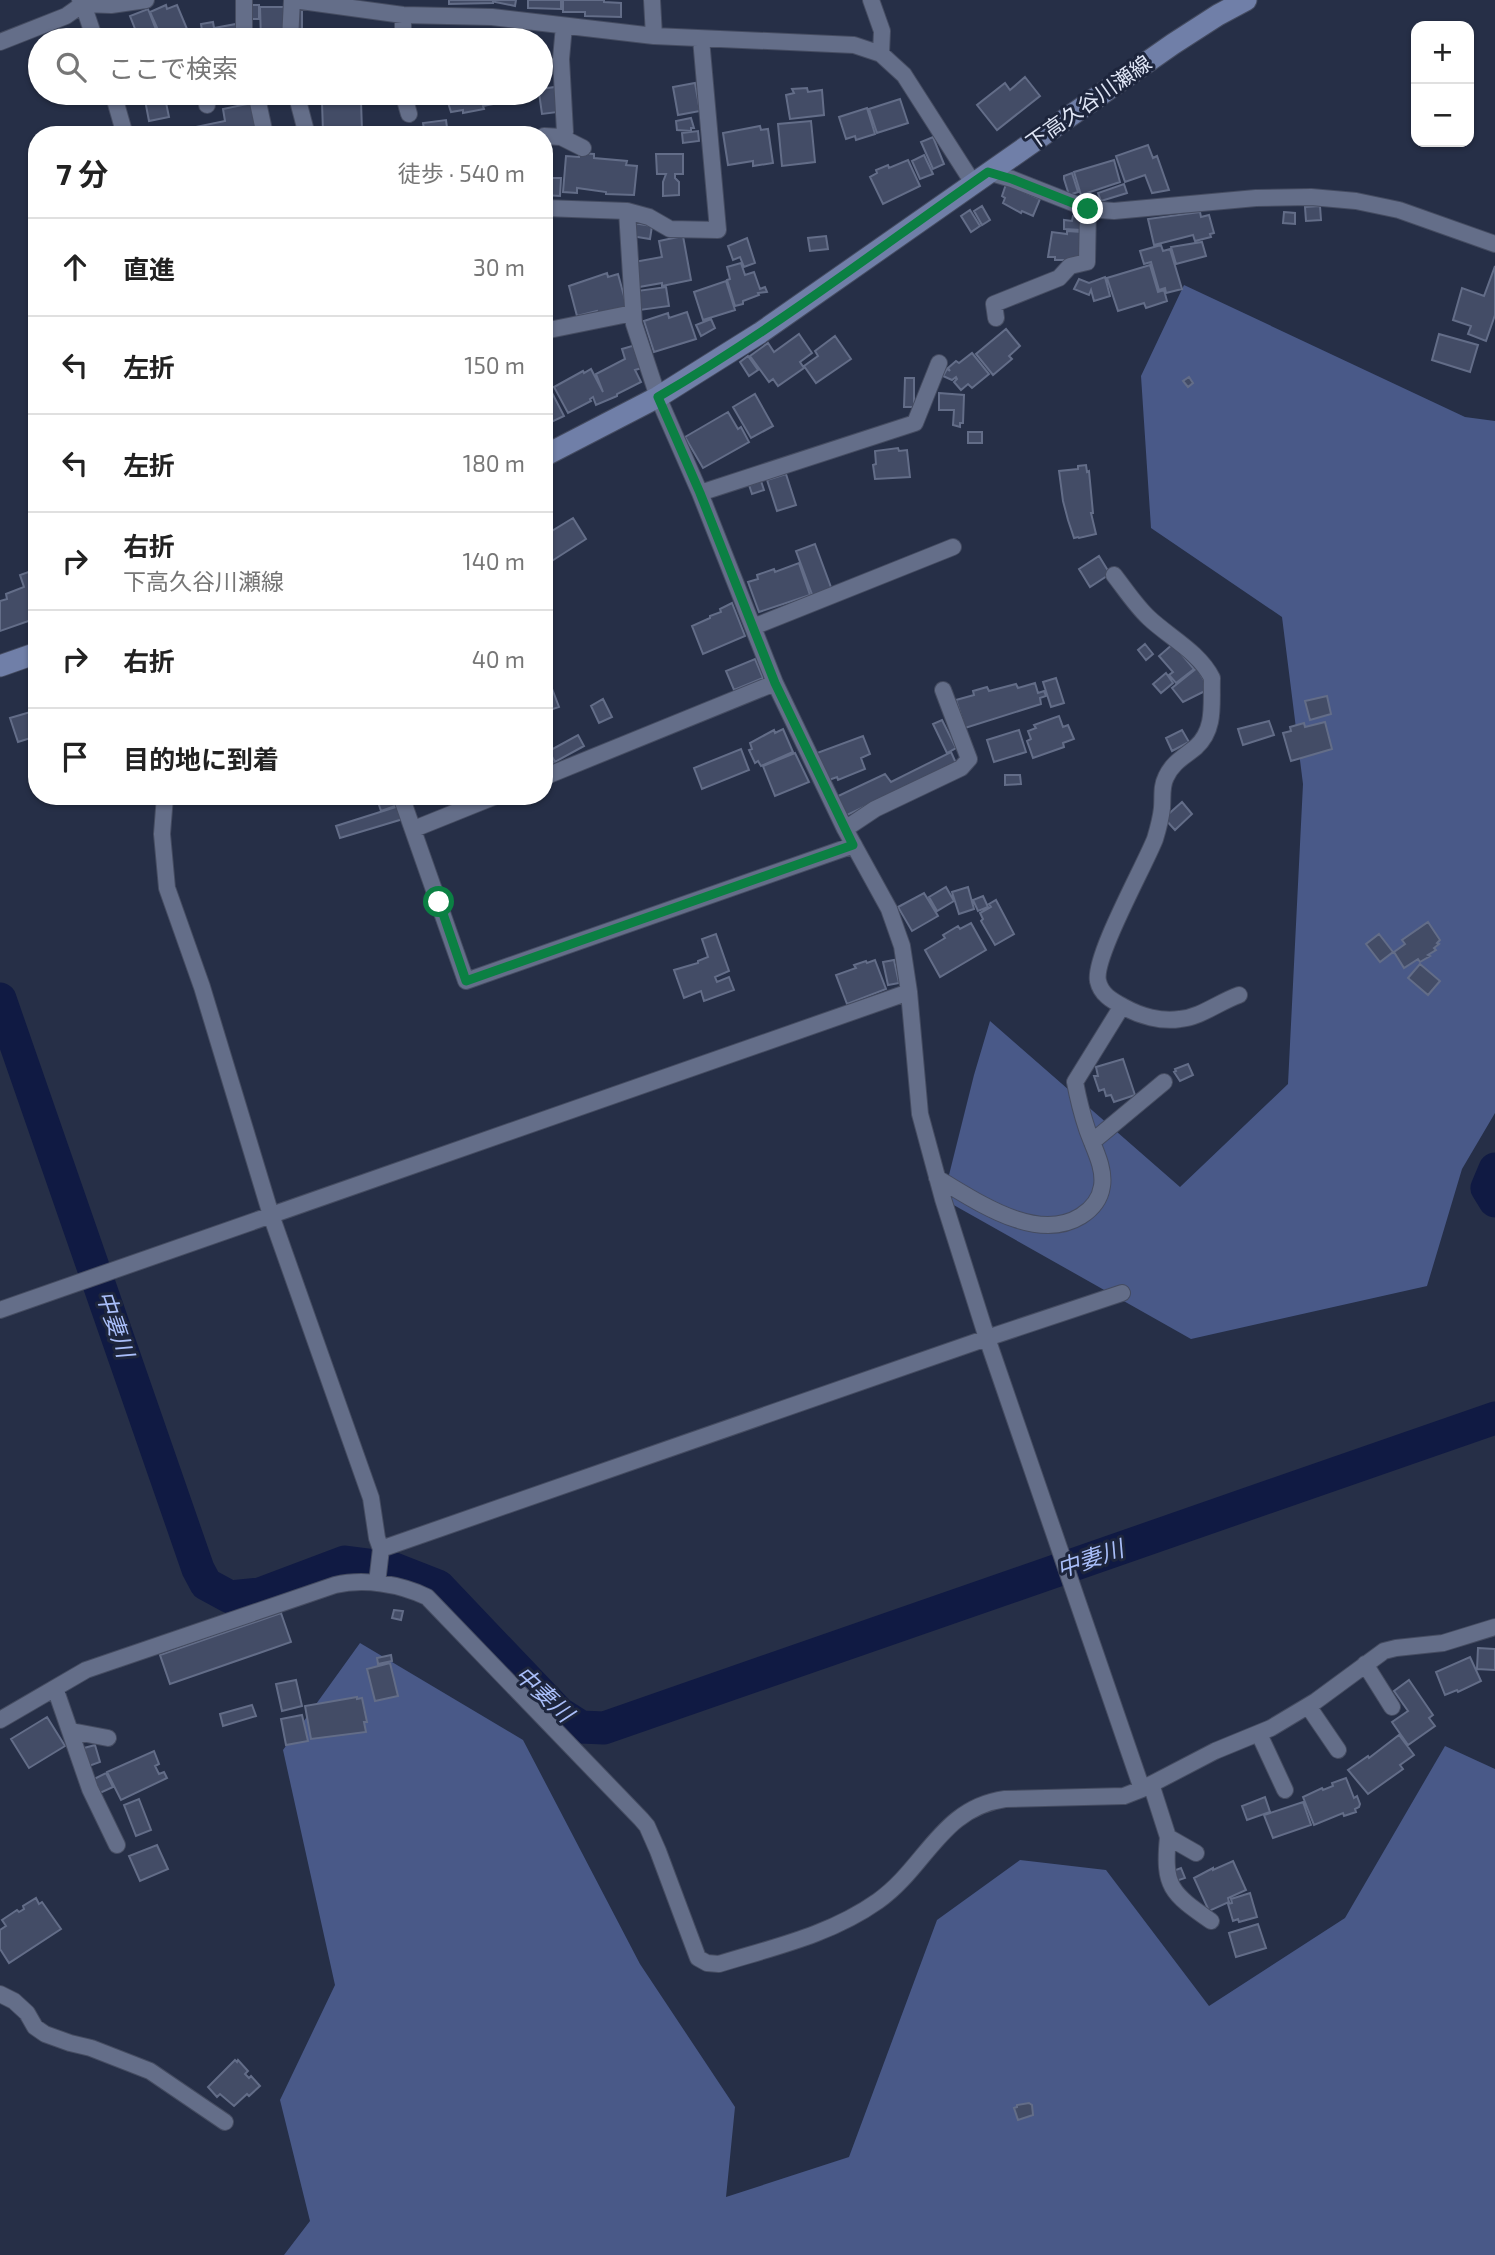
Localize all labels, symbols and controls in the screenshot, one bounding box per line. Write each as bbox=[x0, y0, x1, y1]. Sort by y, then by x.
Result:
map controls bbox=[1411, 21, 1474, 147]
button: + bbox=[1411, 21, 1474, 84]
search box bbox=[28, 28, 553, 105]
icon: search bbox=[52, 48, 90, 86]
street label: 下高久谷川瀬線 bbox=[1021, 49, 1156, 154]
text: ここで検索 bbox=[108, 52, 238, 83]
button: − bbox=[1411, 84, 1474, 147]
text: 7 分 bbox=[56, 155, 108, 191]
text: 徒歩 · 540 m bbox=[398, 159, 525, 187]
route end bbox=[1072, 193, 1103, 224]
icon: ahead bbox=[56, 248, 94, 286]
text: 直進 bbox=[123, 253, 175, 284]
text: 30 m bbox=[473, 253, 525, 281]
icon: left bbox=[56, 346, 94, 384]
text: 左折 bbox=[123, 351, 175, 382]
text: 150 m bbox=[464, 351, 525, 379]
icon: left bbox=[56, 444, 94, 482]
text: 左折 bbox=[123, 449, 175, 480]
text: 180 m bbox=[463, 449, 525, 477]
text: 右折 bbox=[123, 530, 175, 561]
icon: right bbox=[56, 542, 94, 580]
text: 140 m bbox=[463, 547, 525, 575]
text: 下高久谷川瀬線 bbox=[123, 567, 284, 595]
icon: right bbox=[56, 640, 94, 678]
text: 右折 bbox=[123, 645, 175, 676]
text: 40 m bbox=[472, 645, 525, 673]
icon: arrive bbox=[56, 738, 94, 776]
text: 目的地に到着 bbox=[123, 743, 279, 774]
route start bbox=[423, 886, 454, 917]
water label: 中妻川 bbox=[91, 1286, 141, 1364]
water label: 中妻川 bbox=[1052, 1533, 1130, 1583]
water label: 中妻川 bbox=[510, 1660, 582, 1729]

